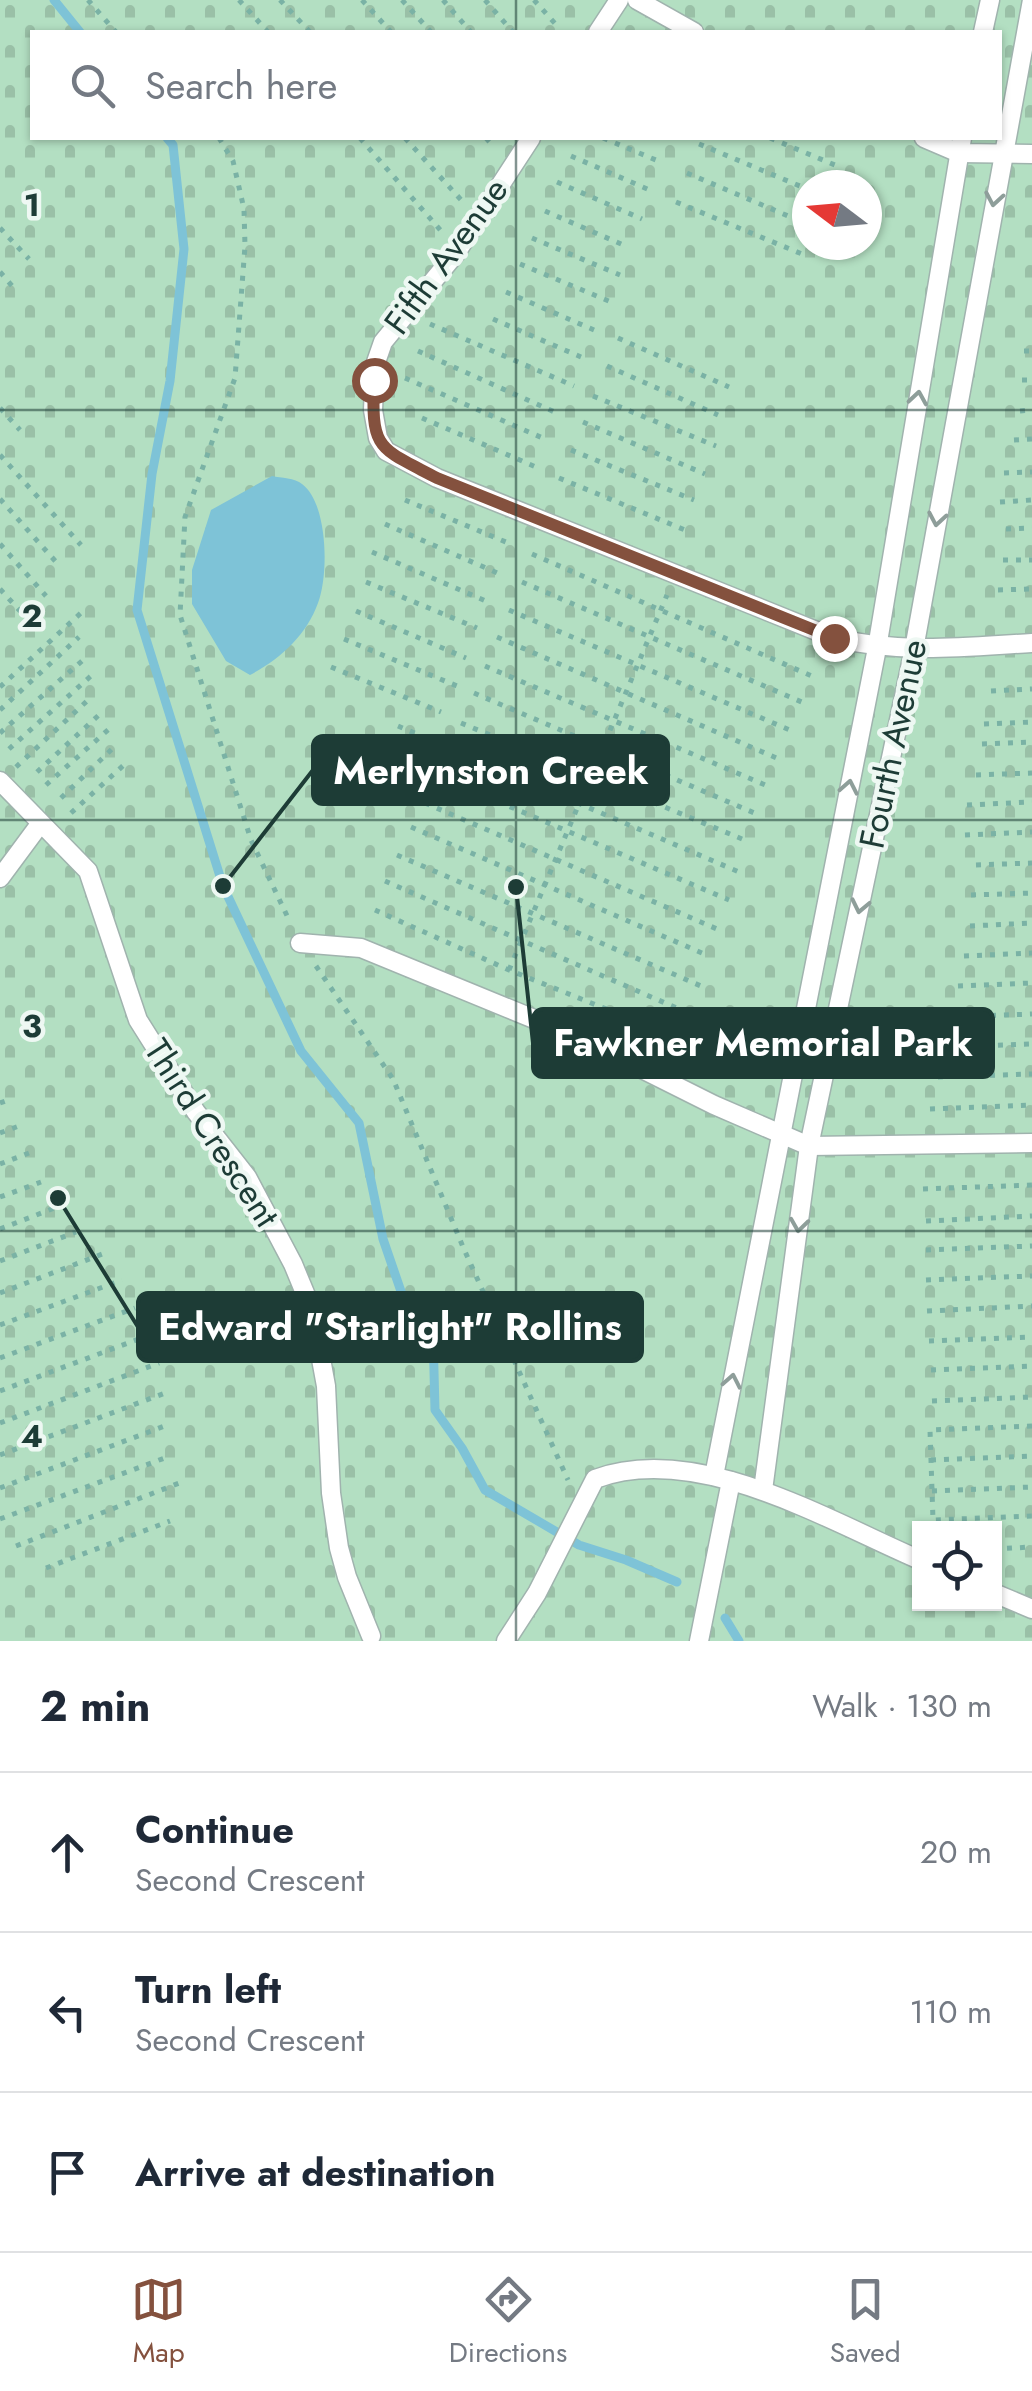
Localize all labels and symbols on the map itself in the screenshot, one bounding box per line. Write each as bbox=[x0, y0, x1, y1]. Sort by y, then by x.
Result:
street label: Fifth Avenue bbox=[372, 167, 520, 345]
north arrow bbox=[792, 170, 882, 260]
text: 1 bbox=[24, 182, 40, 228]
one-way arrow bbox=[984, 191, 1005, 207]
route start bbox=[352, 358, 398, 404]
one-way arrow bbox=[907, 390, 928, 406]
one-way arrow bbox=[927, 511, 948, 527]
text: 2 bbox=[22, 593, 43, 639]
route end bbox=[812, 616, 858, 662]
street label: Fourth Avenue bbox=[846, 635, 940, 853]
callout: Merlynston Creek bbox=[313, 736, 668, 804]
text: Merlynston Creek bbox=[333, 743, 649, 798]
one-way arrow bbox=[838, 779, 859, 796]
one-way arrow bbox=[850, 897, 871, 914]
text: 3 bbox=[22, 1003, 42, 1049]
callout: Fawkner Memorial Park bbox=[533, 1009, 993, 1077]
text: Fawkner Memorial Park bbox=[553, 1015, 973, 1070]
street label: Third Crescent bbox=[132, 1029, 292, 1237]
one-way arrow bbox=[789, 1217, 810, 1234]
callout: Edward "Starlight" Rollins bbox=[138, 1293, 642, 1361]
text: Edward "Starlight" Rollins bbox=[158, 1299, 622, 1354]
one-way arrow bbox=[721, 1372, 742, 1389]
text: 4 bbox=[21, 1413, 43, 1459]

